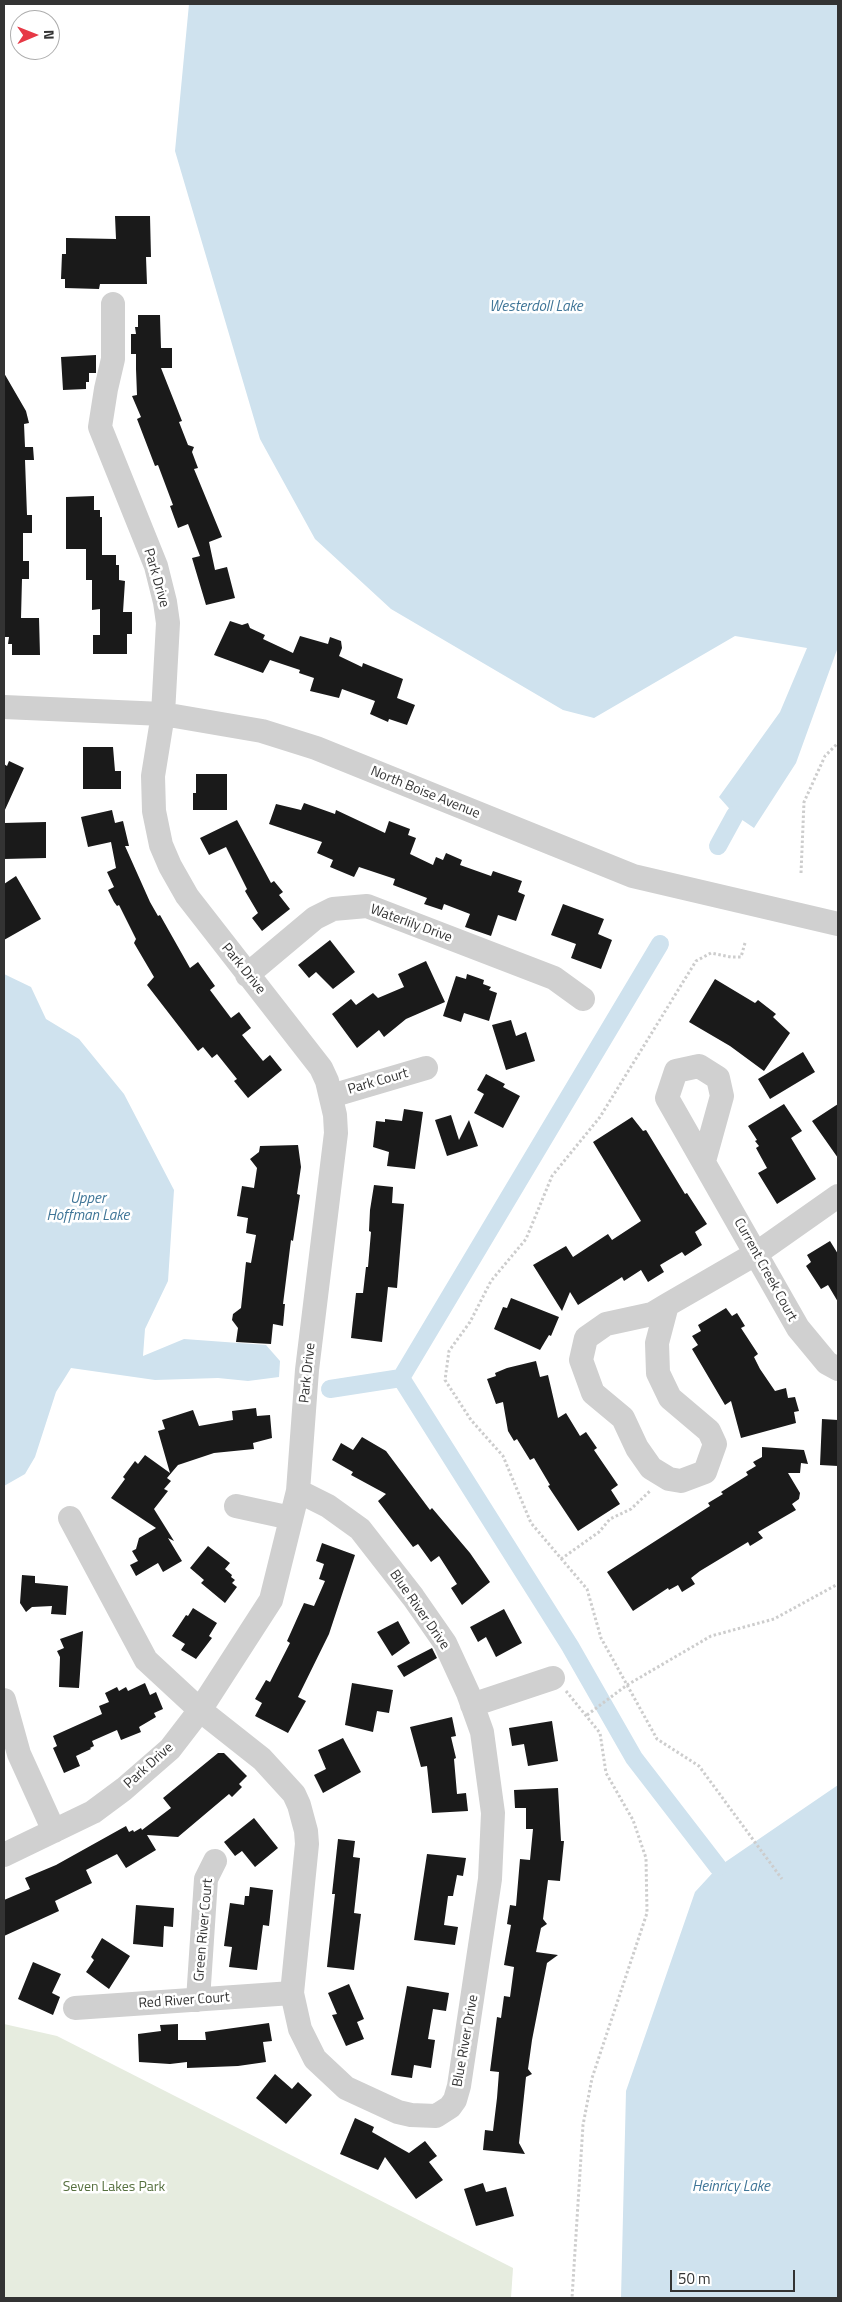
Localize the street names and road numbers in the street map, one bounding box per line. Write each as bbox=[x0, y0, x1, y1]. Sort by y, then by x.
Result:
street label: Park Drive bbox=[140, 547, 172, 609]
street label: North Boise Avenue bbox=[368, 763, 482, 823]
street label: Waterlily Drive bbox=[368, 901, 454, 947]
street label: Park Drive bbox=[217, 940, 269, 998]
street label: Park Court bbox=[346, 1065, 410, 1099]
street label: Current Creek Court bbox=[730, 1216, 800, 1324]
street label: Park Drive bbox=[296, 1342, 320, 1404]
street label: Blue River Drive bbox=[385, 1567, 453, 1653]
street label: Park Drive bbox=[121, 1740, 177, 1792]
street label: Green River Court bbox=[191, 1878, 217, 1982]
street label: Red River Court bbox=[138, 1989, 230, 2013]
street label: Blue River Drive bbox=[450, 1994, 482, 2088]

